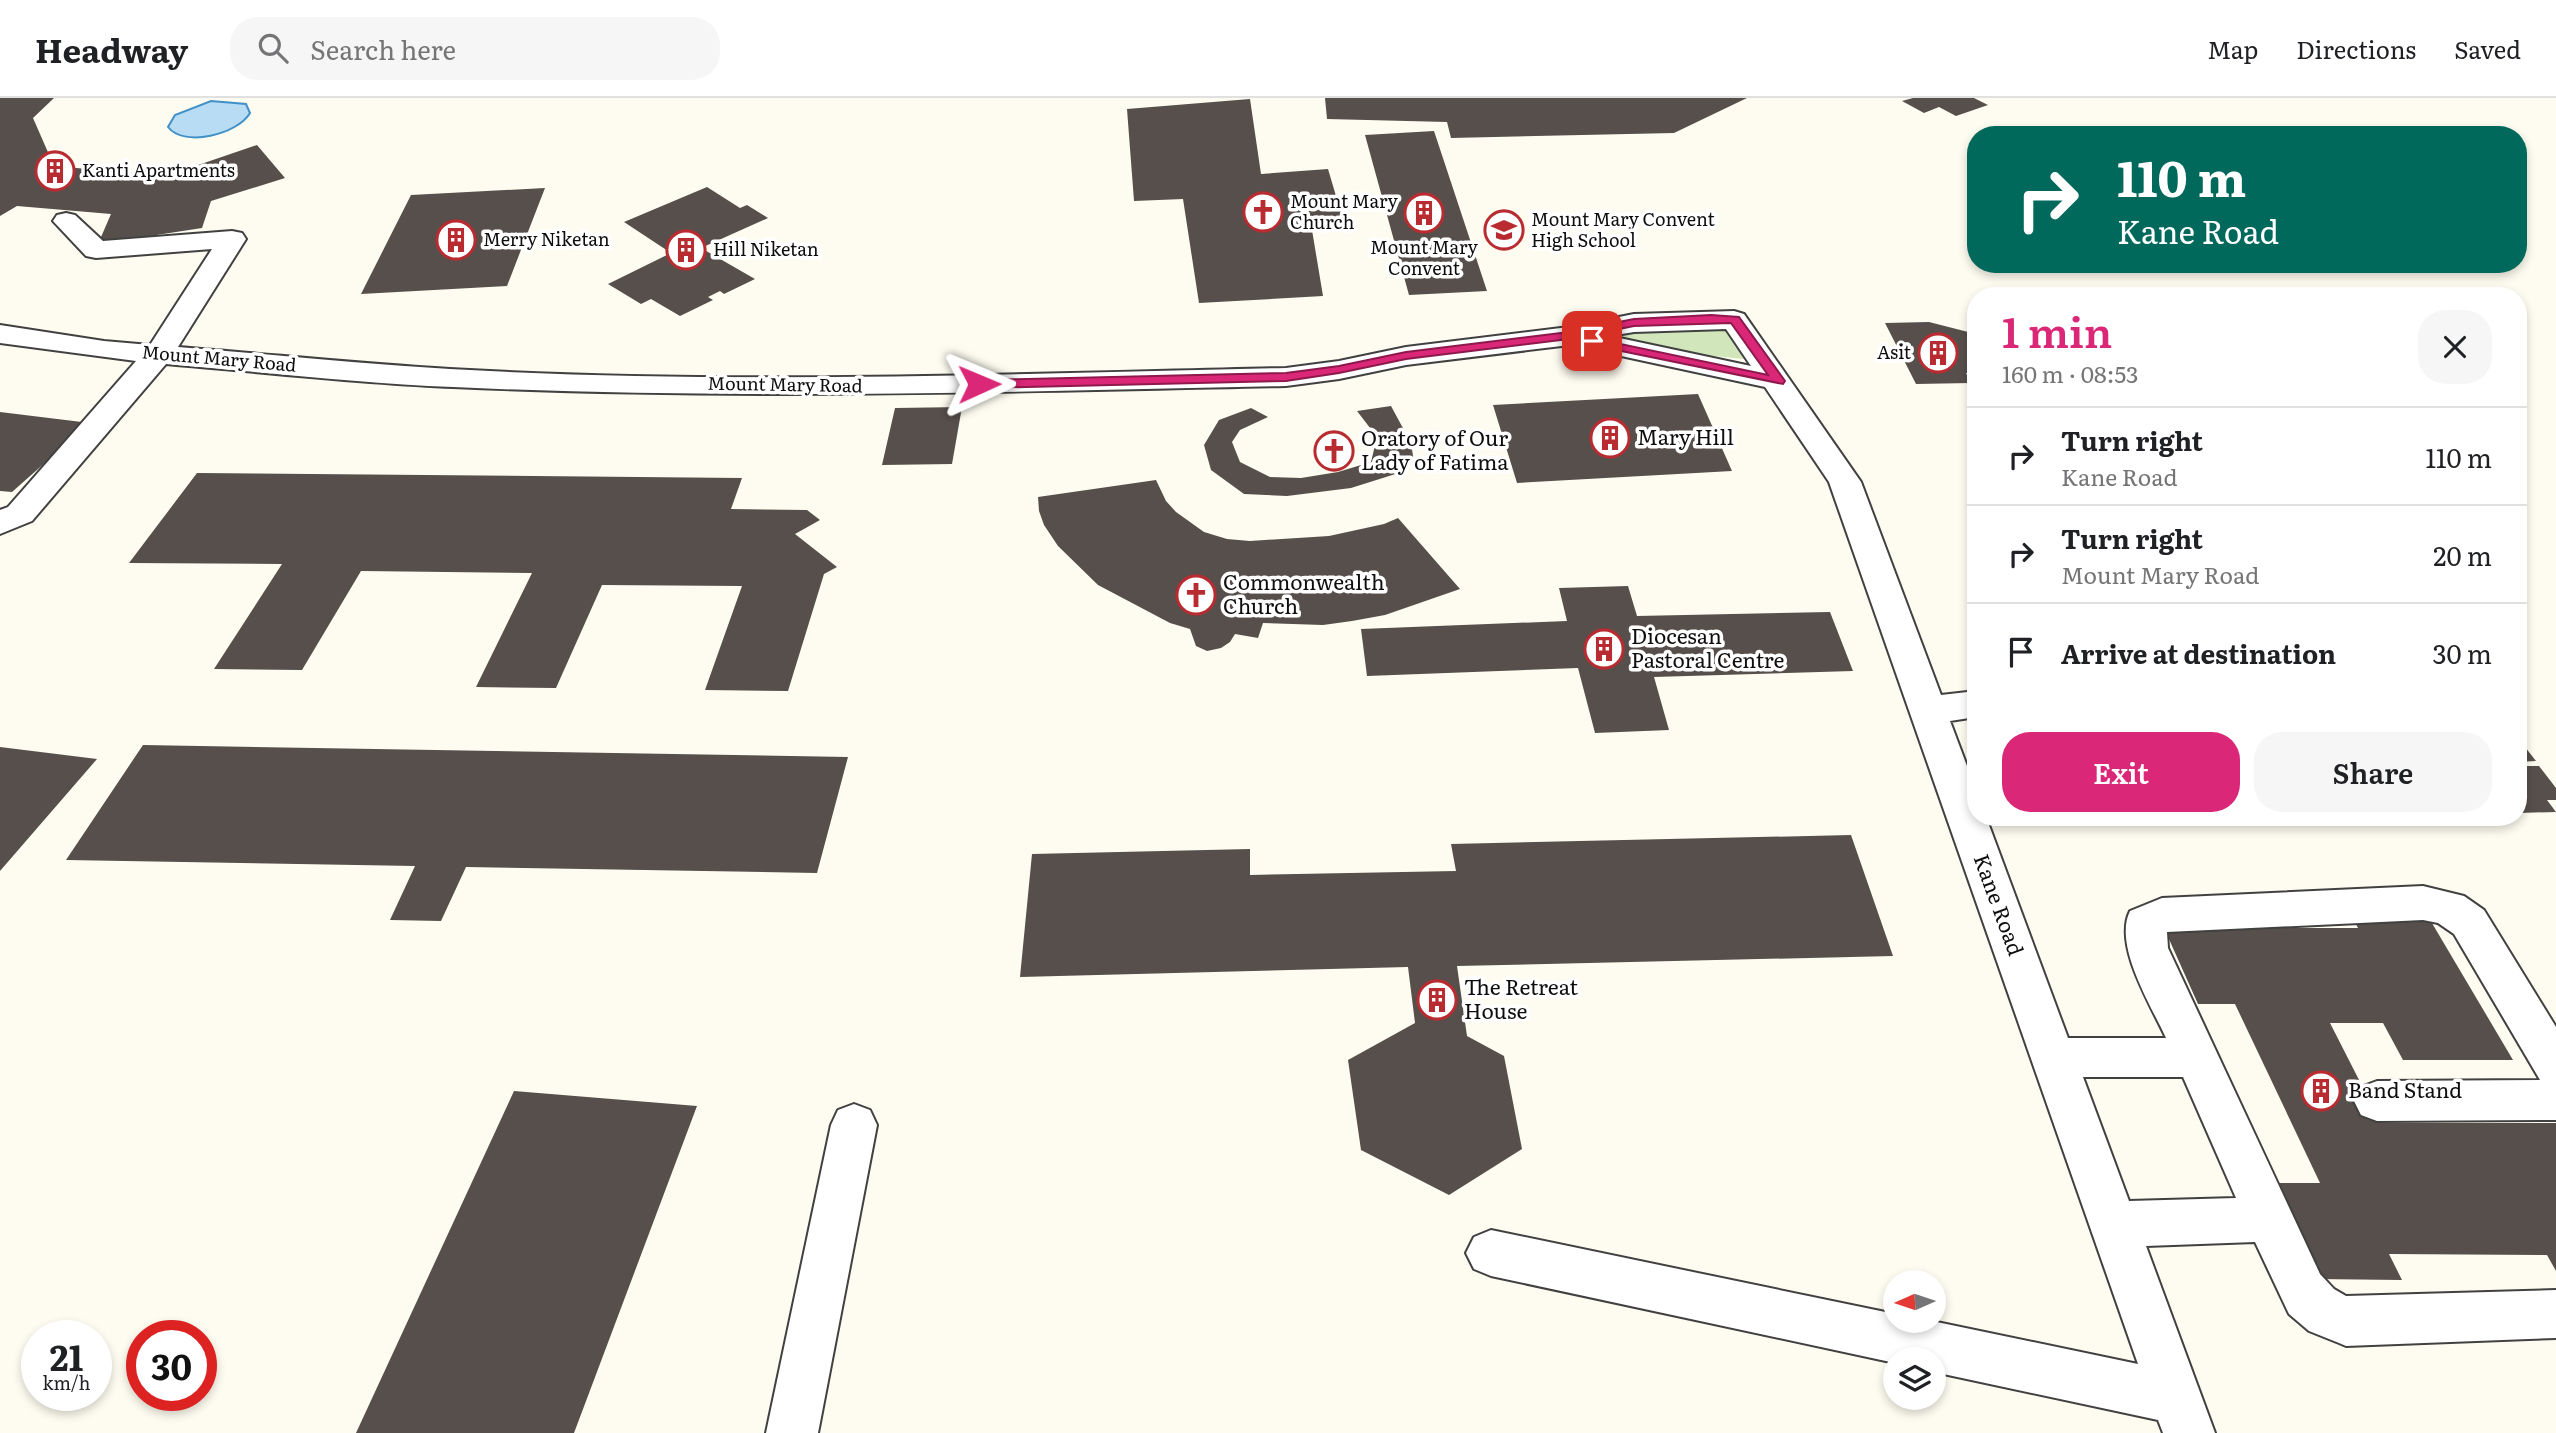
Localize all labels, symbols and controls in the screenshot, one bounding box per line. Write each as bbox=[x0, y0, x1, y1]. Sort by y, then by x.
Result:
search box bbox=[230, 17, 720, 80]
text: Headway bbox=[35, 24, 188, 73]
icon: search bbox=[254, 29, 292, 67]
text: Search here bbox=[310, 29, 456, 68]
text: Map bbox=[2207, 31, 2258, 66]
text: Directions bbox=[2296, 31, 2416, 66]
text: Saved bbox=[2454, 31, 2521, 66]
text: 110 m bbox=[2117, 139, 2246, 212]
building icon: Kanti Apartments bbox=[34, 150, 76, 192]
icon: right bbox=[2002, 154, 2093, 245]
place label: Kanti Apartments bbox=[82, 156, 235, 183]
place label: Mount Mary Church bbox=[1290, 187, 1399, 235]
church icon: Mount Mary Church bbox=[1242, 191, 1284, 233]
building icon: Mount Mary Convent bbox=[1403, 192, 1445, 234]
place label: Mount Mary Convent High School bbox=[1531, 205, 1715, 253]
text: Kane Road bbox=[2117, 206, 2279, 254]
school or university icon: Mount Mary Convent High School bbox=[1483, 209, 1525, 251]
building icon: Merry Niketan bbox=[435, 219, 477, 261]
place label: Merry Niketan bbox=[483, 225, 610, 252]
building icon: Hill Niketan bbox=[665, 229, 707, 271]
place label: Mount Mary Convent bbox=[1370, 233, 1479, 281]
place label: Hill Niketan bbox=[713, 235, 819, 262]
text: 1 min bbox=[2002, 299, 2112, 361]
button: close bbox=[2418, 310, 2492, 384]
pin bbox=[1562, 311, 1622, 371]
icon: arrive bbox=[1573, 322, 1611, 360]
building icon: Asit bbox=[1917, 332, 1959, 374]
street label: Mount Mary Road bbox=[141, 337, 298, 378]
place label: Asit bbox=[1877, 338, 1912, 365]
position arrow bbox=[942, 347, 1016, 421]
text: 160 m · 08:53 bbox=[2002, 356, 2139, 390]
street label: Mount Mary Road bbox=[707, 369, 863, 398]
building icon: Mary Hill bbox=[1589, 417, 1631, 459]
place label: Mary Hill bbox=[1637, 420, 1734, 451]
text: Turn right bbox=[2061, 420, 2203, 459]
place label: Oratory of Our Lady of Fatima bbox=[1361, 421, 1509, 476]
church icon: Oratory of Our Lady of Fatima bbox=[1313, 430, 1355, 472]
icon: right bbox=[2002, 437, 2040, 475]
text: 110 m bbox=[2425, 437, 2492, 476]
text: Kane Road bbox=[2061, 459, 2178, 493]
text: Turn right bbox=[2061, 518, 2203, 557]
icon: right bbox=[2002, 535, 2040, 573]
text: 20 m bbox=[2433, 535, 2492, 574]
text: Mount Mary Road bbox=[2061, 557, 2259, 591]
place label: Commonwealth Church bbox=[1223, 565, 1385, 620]
church icon: Commonwealth Church bbox=[1175, 574, 1217, 616]
place label: Diocesan Pastoral Centre bbox=[1631, 619, 1784, 674]
building icon: Diocesan Pastoral Centre bbox=[1583, 628, 1625, 670]
icon: arrive bbox=[2002, 633, 2040, 671]
text: Arrive at destination bbox=[2061, 633, 2336, 672]
text: 30 m bbox=[2432, 633, 2492, 672]
button: Exit bbox=[2002, 732, 2240, 812]
button: Share bbox=[2254, 732, 2492, 812]
street label: Kane Road bbox=[1968, 849, 2033, 960]
place label: The Retreat House bbox=[1464, 970, 1578, 1025]
building icon: The Retreat House bbox=[1416, 979, 1458, 1021]
building icon: Band Stand bbox=[2300, 1070, 2342, 1112]
place label: Band Stand bbox=[2348, 1073, 2462, 1104]
north arrow bbox=[1883, 1270, 1946, 1334]
map controls bbox=[1883, 1270, 1946, 1410]
speed limit sign: 30 bbox=[126, 1320, 217, 1411]
text: 21 bbox=[50, 1330, 83, 1382]
button: layers bbox=[1883, 1347, 1946, 1410]
text: km/h bbox=[43, 1369, 90, 1396]

